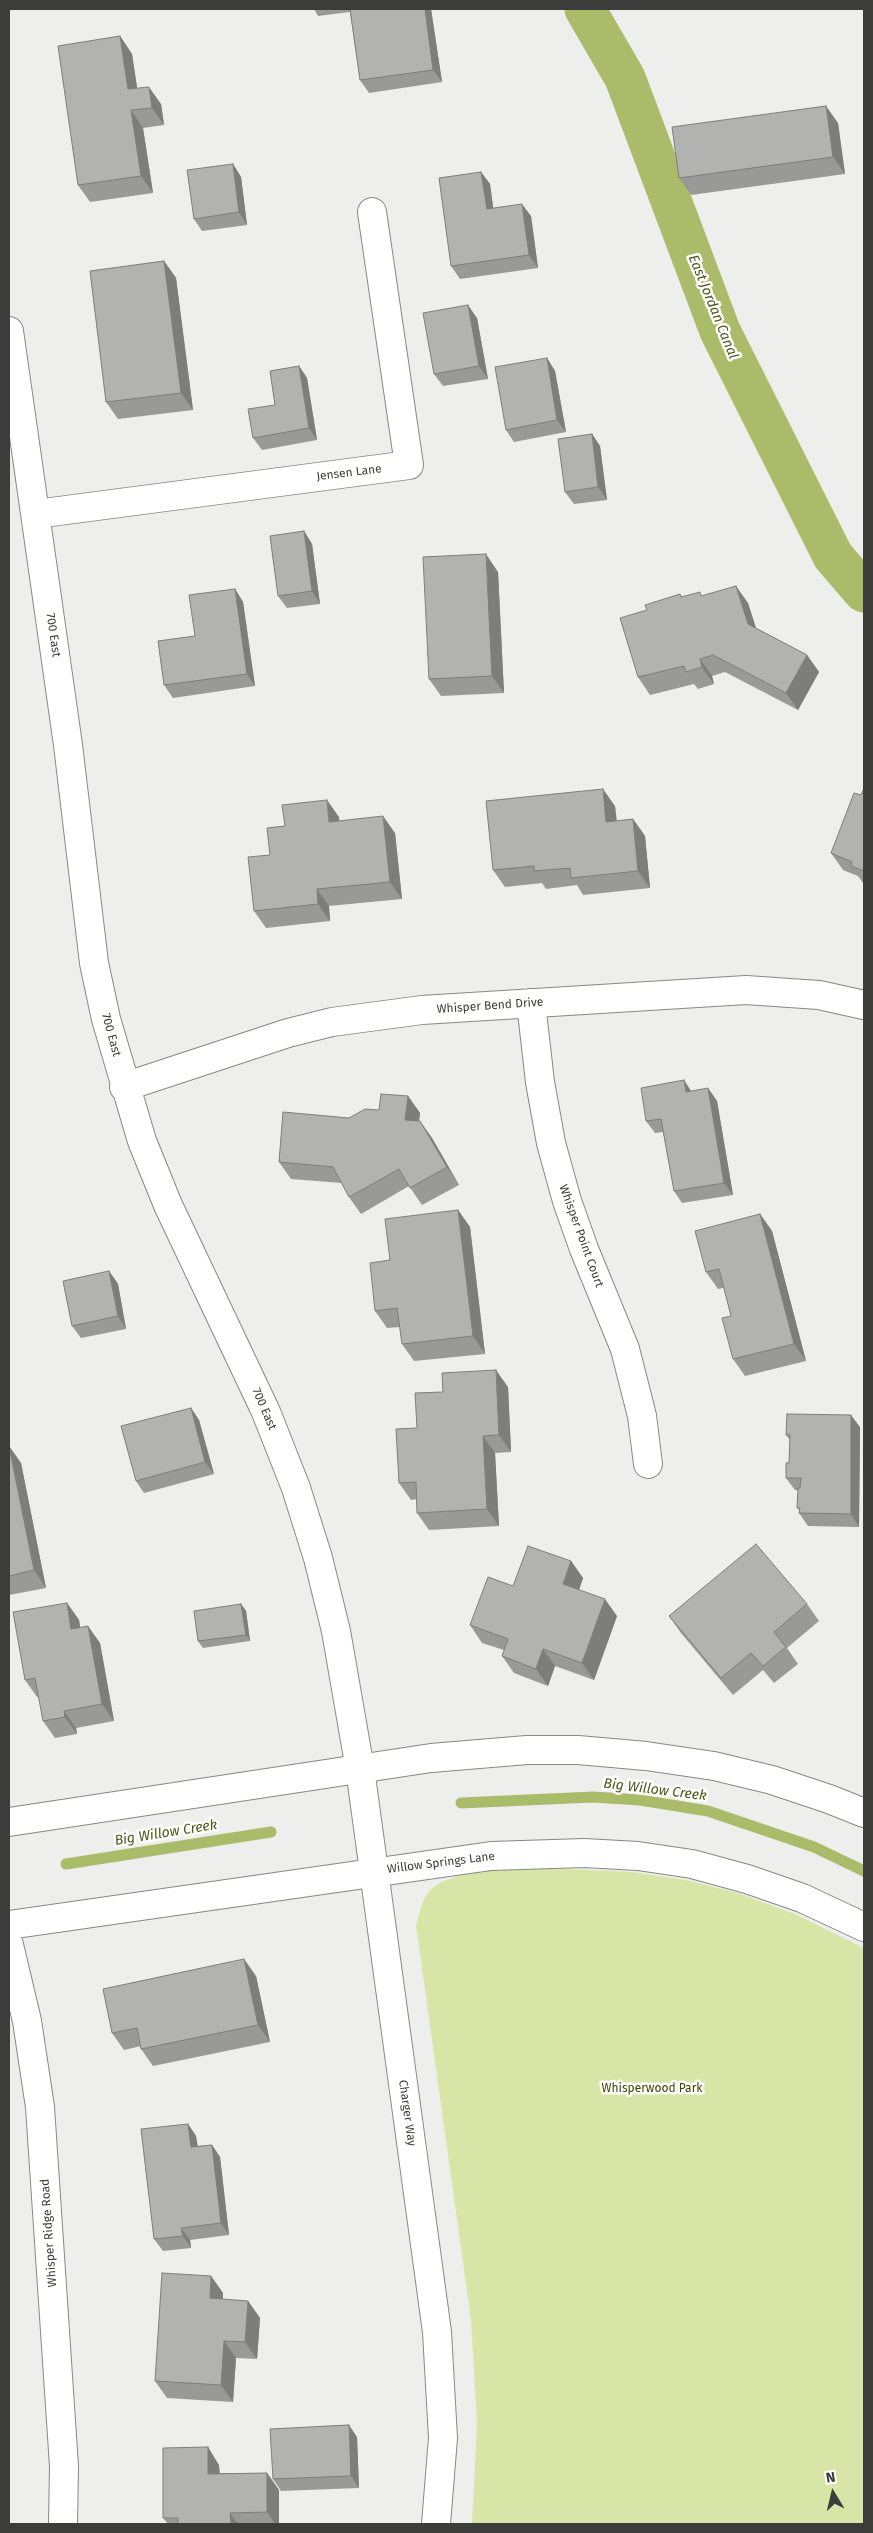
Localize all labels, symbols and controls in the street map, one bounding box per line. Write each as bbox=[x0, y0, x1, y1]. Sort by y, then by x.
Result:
water label: East Jordan Canal bbox=[684, 252, 742, 362]
street label: Jensen Lane bbox=[316, 462, 382, 484]
street label: 700 East bbox=[43, 612, 63, 658]
street label: Whisper Bend Drive bbox=[436, 995, 544, 1017]
street label: 700 East bbox=[98, 1012, 124, 1058]
street label: Whisper Point Court bbox=[556, 1183, 606, 1289]
street label: 700 East bbox=[249, 1386, 279, 1432]
water label: Big Willow Creek bbox=[603, 1775, 707, 1805]
water label: Big Willow Creek bbox=[114, 1817, 218, 1849]
street label: Willow Springs Lane bbox=[386, 1849, 496, 1877]
street label: Charger Way bbox=[395, 2079, 419, 2147]
park label: Whisperwood Park bbox=[602, 2082, 702, 2096]
street label: Whisper Ridge Road bbox=[38, 2178, 60, 2288]
north arrow bbox=[808, 2468, 858, 2518]
text: N bbox=[825, 2469, 836, 2487]

